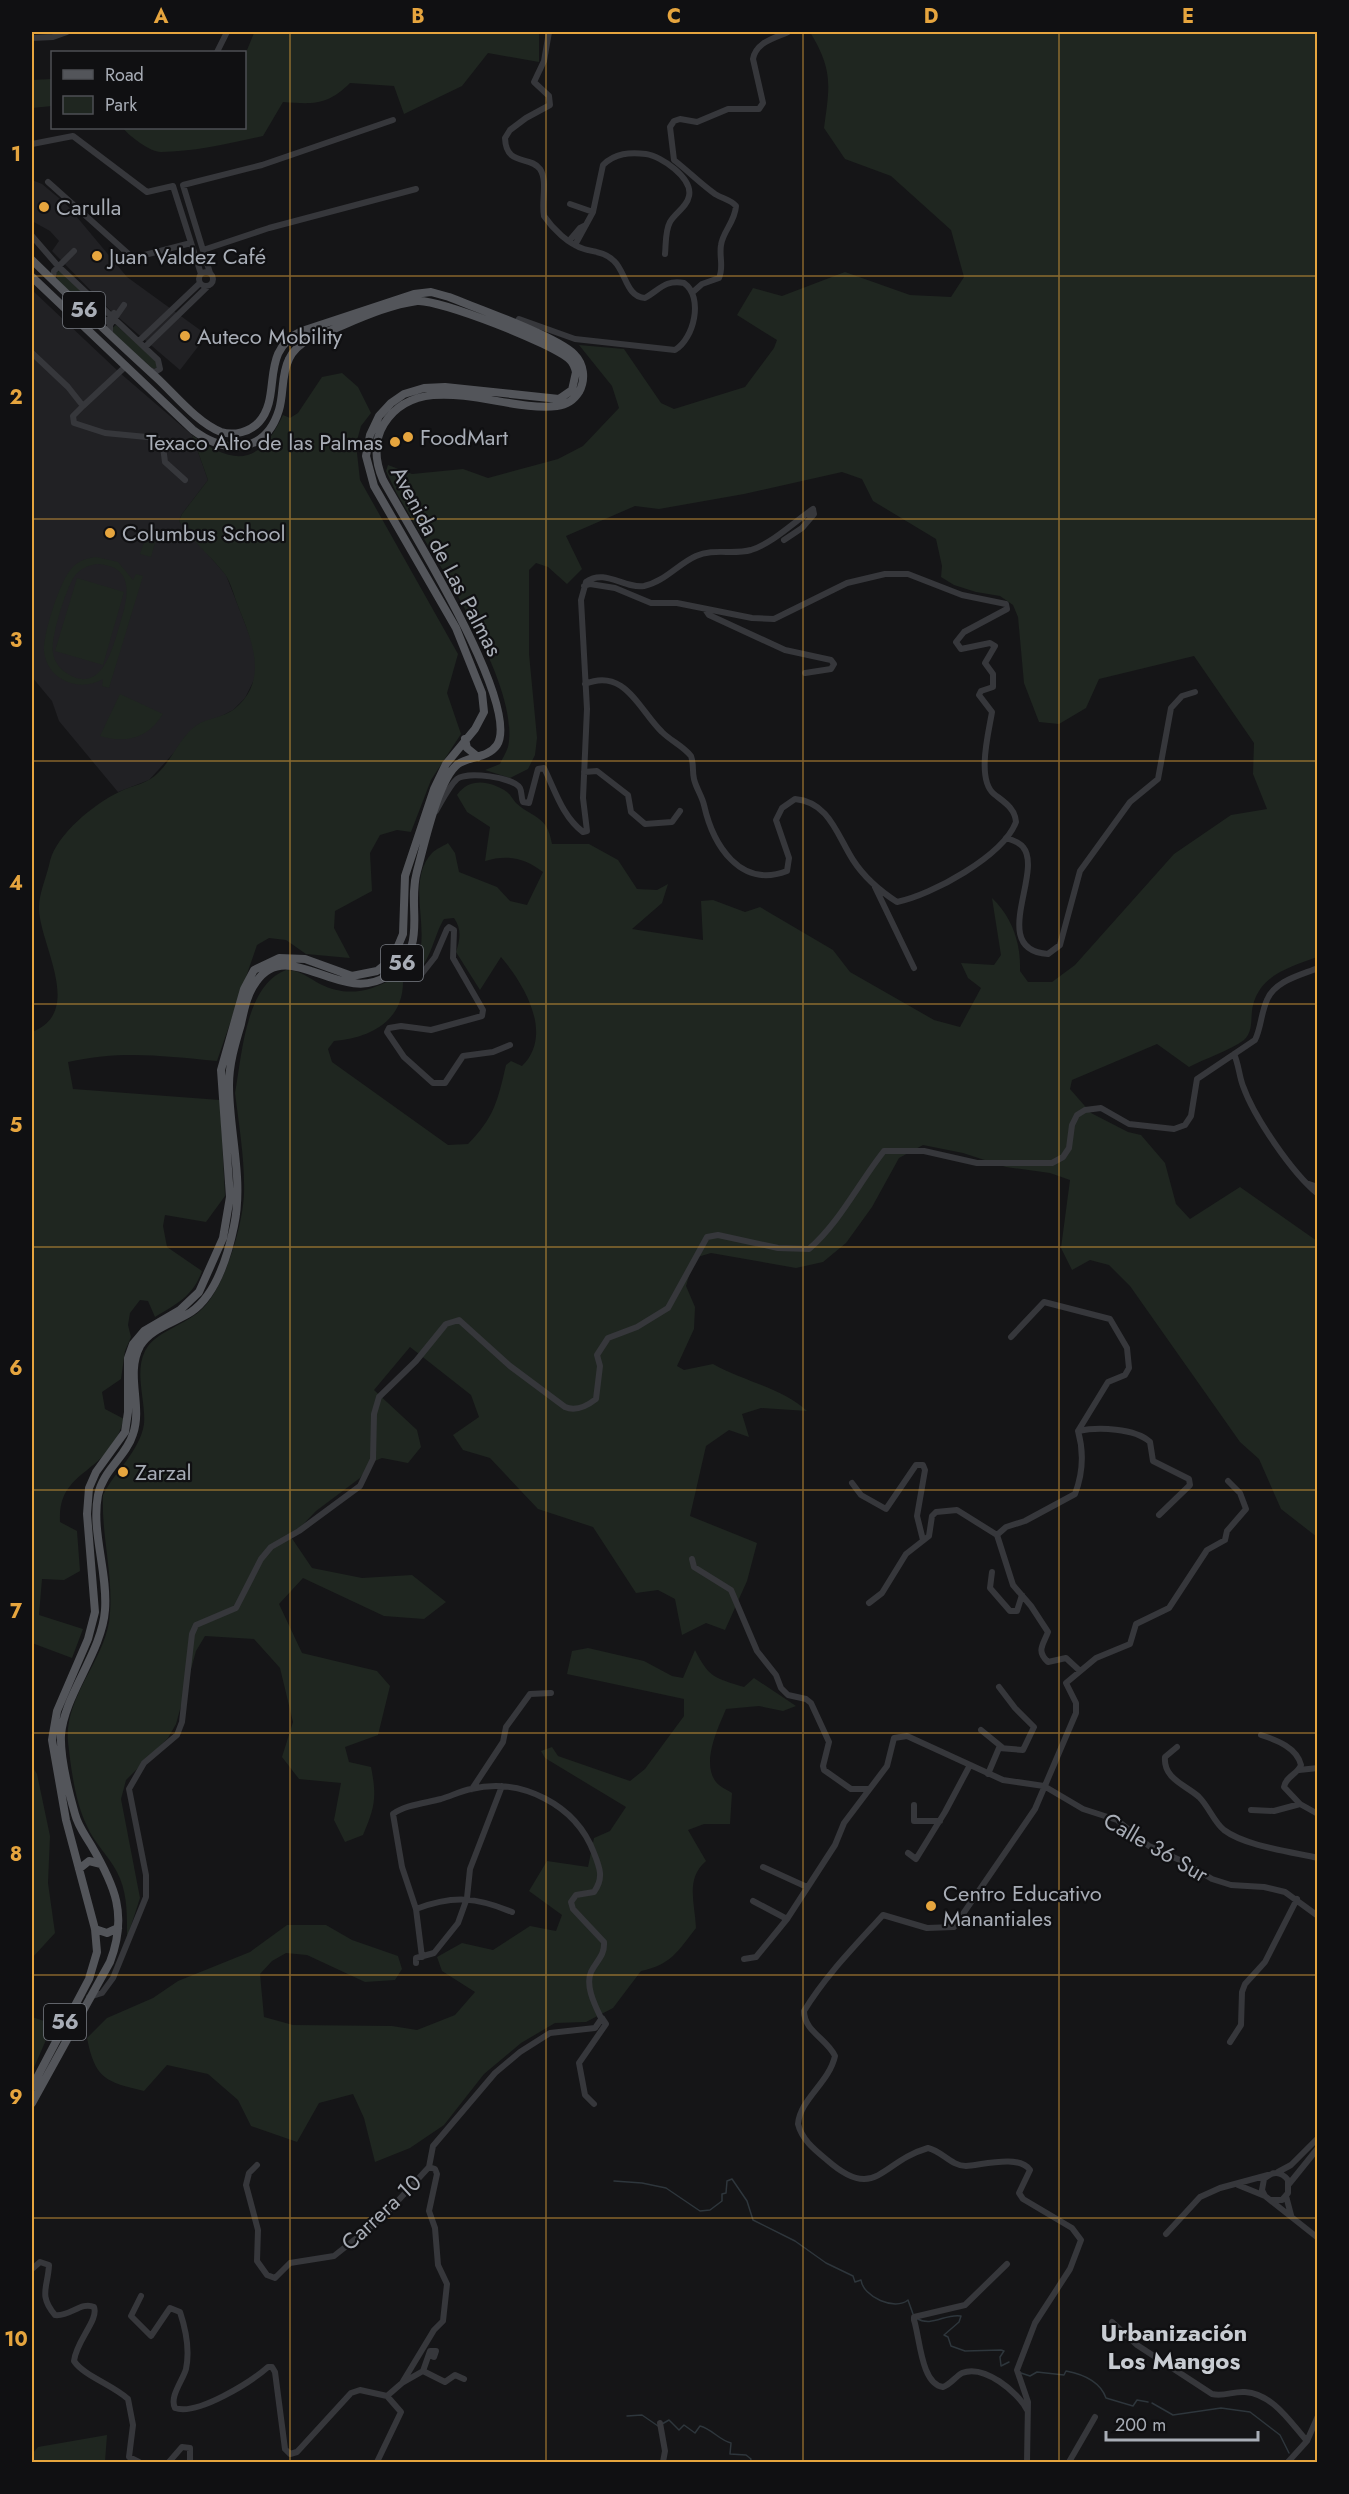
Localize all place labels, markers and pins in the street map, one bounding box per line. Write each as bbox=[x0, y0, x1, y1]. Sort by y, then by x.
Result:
place label: Carulla bbox=[56, 191, 121, 223]
marker: Carulla bbox=[37, 200, 51, 214]
place label: Juan Valdez Café bbox=[106, 240, 266, 272]
marker: Juan Valdez Café bbox=[90, 249, 104, 263]
place label: Auteco Mobility bbox=[197, 320, 343, 352]
marker: Auteco Mobility bbox=[178, 329, 192, 343]
place label: FoodMart bbox=[420, 421, 509, 453]
place label: Texaco Alto de las Palmas bbox=[146, 426, 383, 458]
marker: FoodMart bbox=[401, 430, 415, 444]
marker: Texaco Alto de las Palmas bbox=[388, 435, 402, 449]
place label: Columbus School bbox=[122, 517, 286, 549]
marker: Columbus School bbox=[103, 526, 117, 540]
place label: Zarzal bbox=[135, 1456, 192, 1488]
marker: Zarzal bbox=[116, 1465, 130, 1479]
place label: Centro Educativo Manantiales bbox=[943, 1877, 1102, 1934]
marker: Centro Educativo Manantiales bbox=[924, 1899, 938, 1913]

